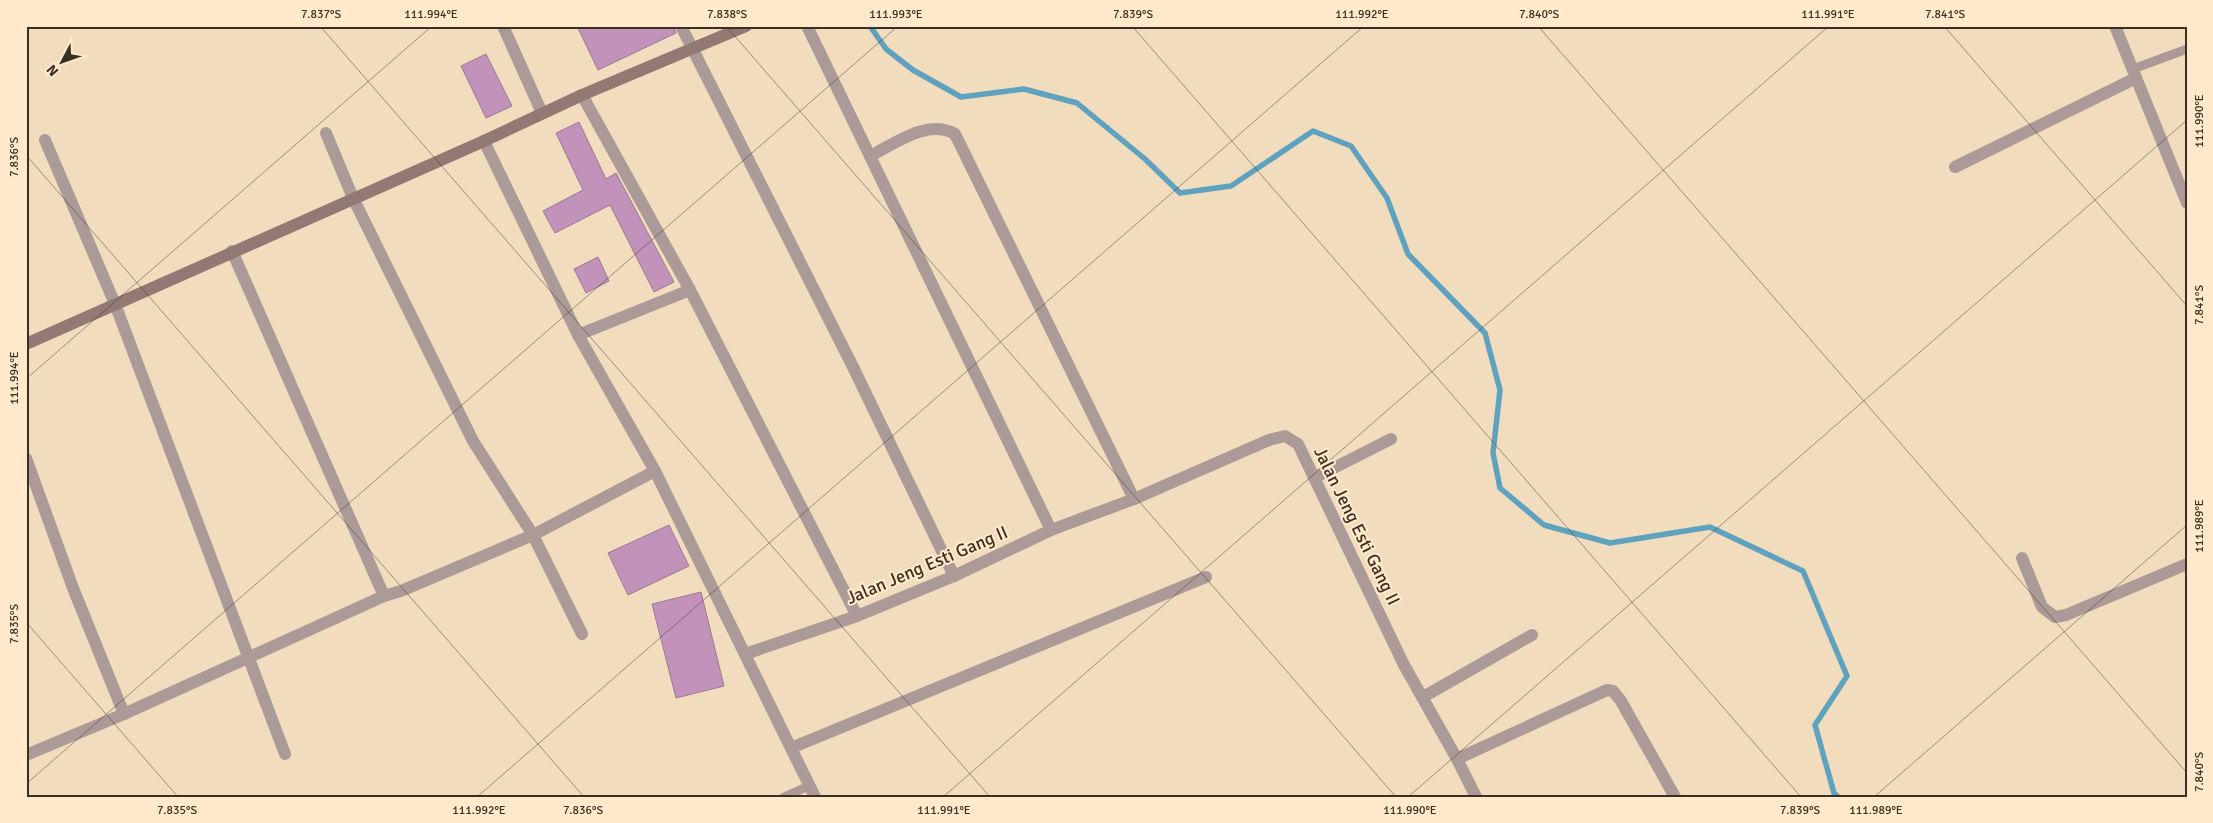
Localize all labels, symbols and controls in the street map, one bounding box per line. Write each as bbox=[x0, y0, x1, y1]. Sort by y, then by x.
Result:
text: 7.837°S bbox=[301, 7, 341, 22]
text: 111.994°E bbox=[404, 7, 458, 22]
text: 7.838°S bbox=[707, 7, 747, 22]
text: 111.993°E bbox=[869, 7, 923, 22]
text: 7.839°S bbox=[1113, 7, 1153, 22]
text: 111.992°E bbox=[1335, 7, 1389, 22]
text: 7.840°S bbox=[1519, 7, 1559, 22]
text: 111.991°E bbox=[1801, 7, 1855, 22]
text: 7.841°S bbox=[1925, 7, 1965, 22]
north arrow bbox=[38, 38, 88, 88]
text: N bbox=[43, 61, 62, 79]
text: 111.990°E bbox=[2192, 94, 2207, 148]
text: 7.836°S bbox=[7, 137, 22, 177]
text: 7.841°S bbox=[2192, 285, 2207, 325]
text: 111.994°E bbox=[7, 351, 22, 405]
street label: Jalan Jeng Esti Gang II bbox=[1309, 443, 1405, 609]
text: 111.989°E bbox=[2192, 499, 2207, 553]
street label: Jalan Jeng Esti Gang II bbox=[843, 521, 1011, 609]
text: 7.835°S bbox=[7, 604, 22, 644]
text: 7.840°S bbox=[2192, 752, 2207, 792]
text: 7.835°S bbox=[157, 803, 197, 818]
text: 111.992°E bbox=[452, 803, 506, 818]
text: 7.836°S bbox=[563, 803, 603, 818]
text: 111.991°E bbox=[917, 803, 971, 818]
text: 111.990°E bbox=[1383, 803, 1437, 818]
text: 7.839°S bbox=[1780, 803, 1820, 818]
text: 111.989°E bbox=[1849, 803, 1903, 818]

